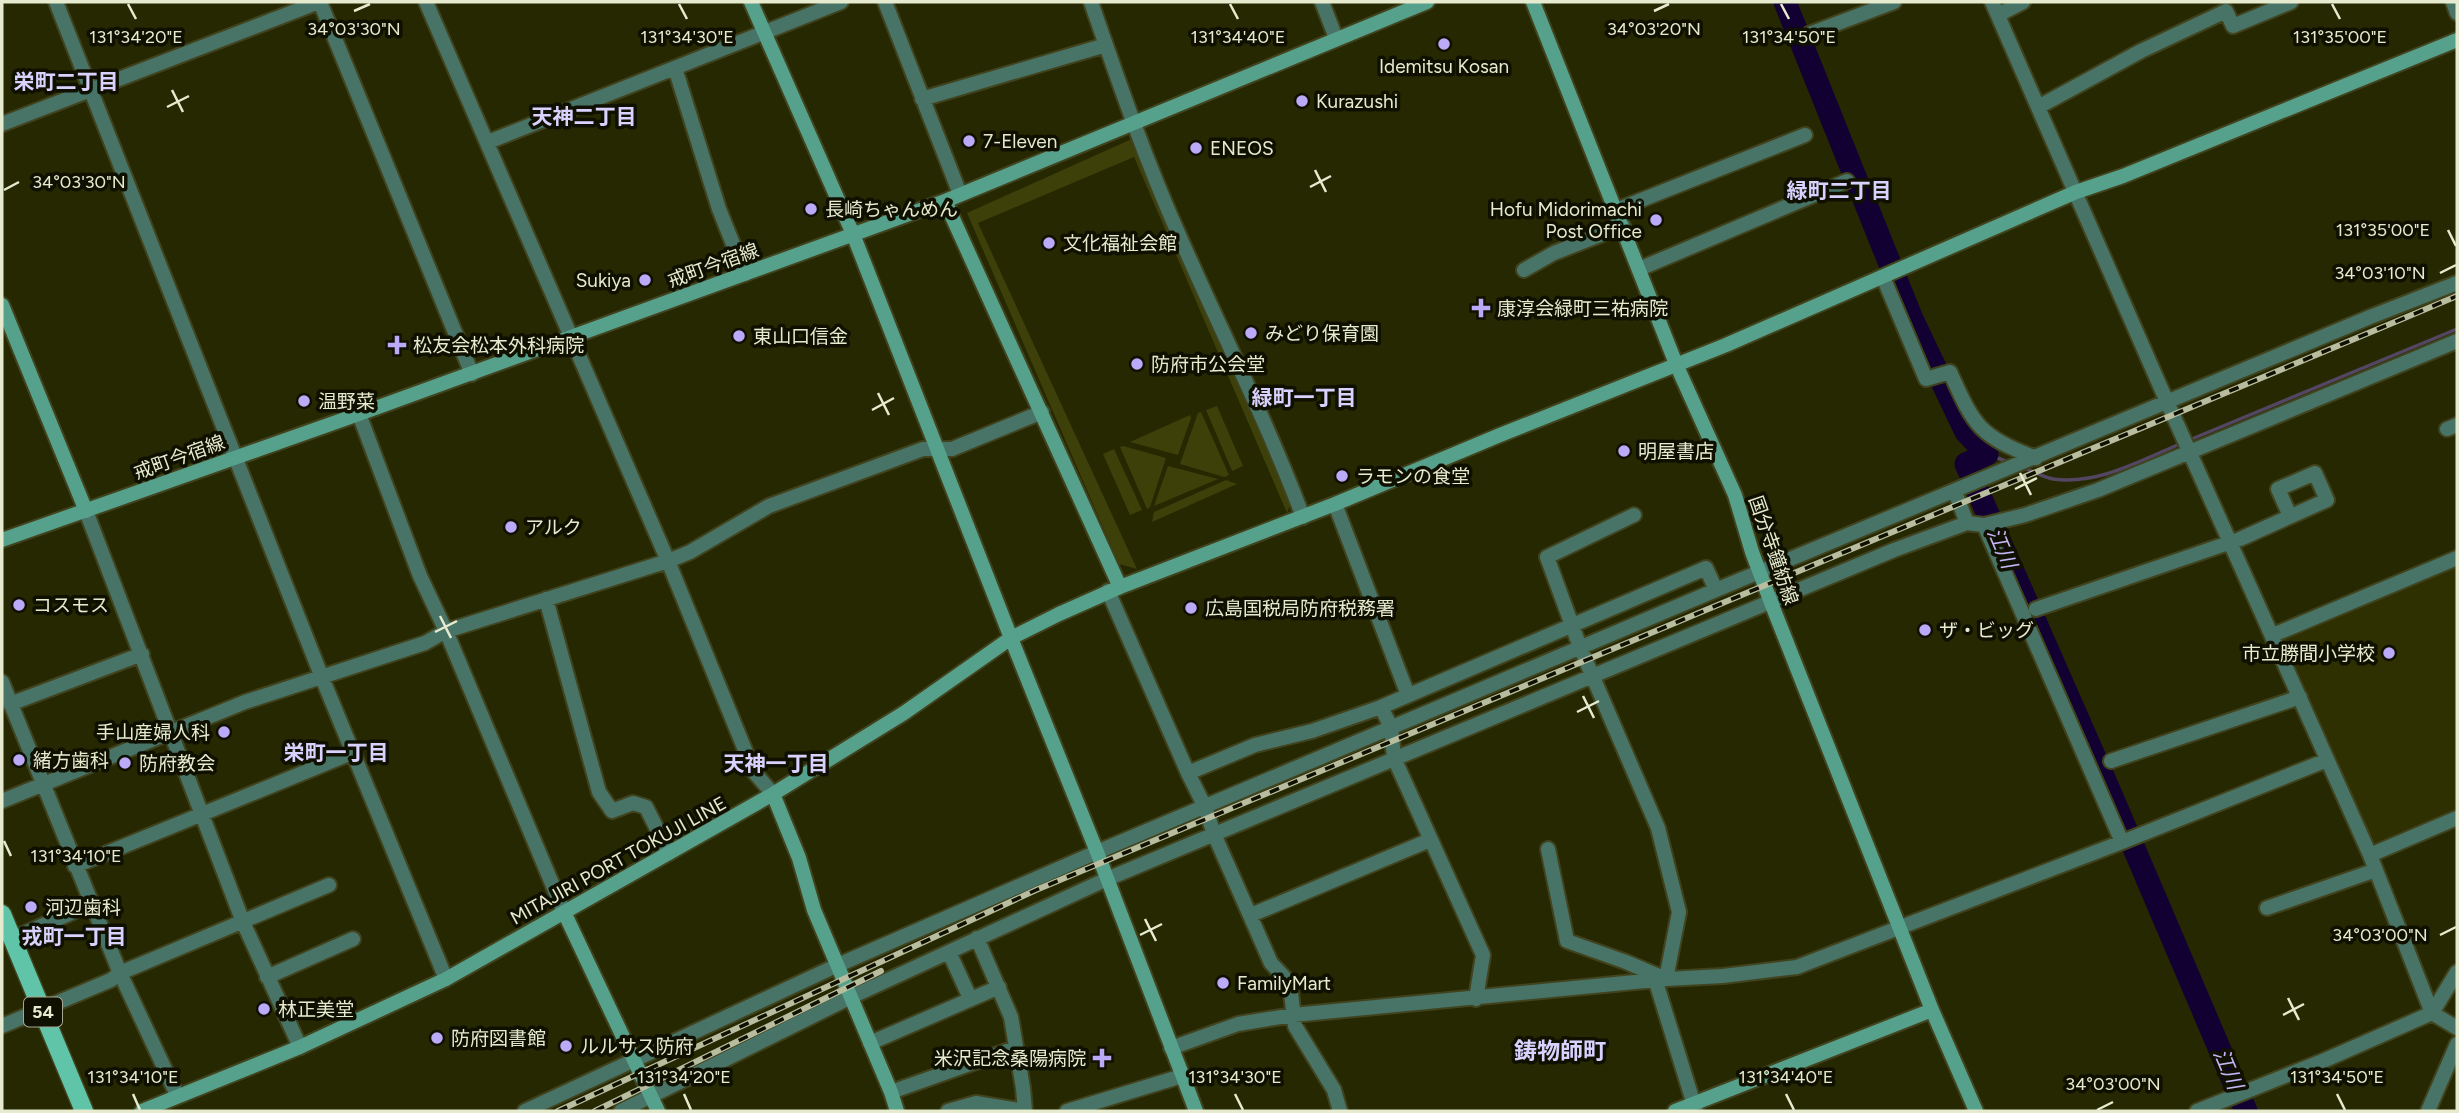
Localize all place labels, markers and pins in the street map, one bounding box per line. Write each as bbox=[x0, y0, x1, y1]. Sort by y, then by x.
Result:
marker: Idemitsu Kosan bbox=[1436, 36, 1452, 52]
place label: Idemitsu Kosan bbox=[1379, 55, 1509, 78]
place label: Kurazushi bbox=[1316, 90, 1398, 113]
marker: Kurazushi bbox=[1294, 93, 1310, 109]
place label: 7-Eleven bbox=[983, 130, 1057, 153]
marker: 7-Eleven bbox=[961, 133, 977, 149]
place label: ENEOS bbox=[1210, 137, 1274, 160]
marker: ENEOS bbox=[1188, 140, 1204, 156]
place label: 長崎ちゃんめん bbox=[825, 198, 958, 221]
place label: Hofu Midorimachi Post Office bbox=[1490, 198, 1642, 243]
marker: 長崎ちゃんめん bbox=[803, 201, 819, 217]
marker: Hofu Midorimachi Post Office bbox=[1648, 212, 1664, 228]
place label: 文化福祉会館 bbox=[1063, 232, 1177, 255]
marker: 文化福祉会館 bbox=[1041, 235, 1057, 251]
place label: Sukiya bbox=[576, 269, 631, 292]
marker: Sukiya bbox=[637, 272, 653, 288]
place label: 康淳会緑町三祐病院 bbox=[1497, 297, 1668, 320]
marker: 康淳会緑町三祐病院 bbox=[1471, 298, 1491, 318]
place label: みどり保育園 bbox=[1265, 322, 1379, 345]
place label: 東山口信金 bbox=[753, 325, 848, 348]
marker: みどり保育園 bbox=[1243, 325, 1259, 341]
marker: 東山口信金 bbox=[731, 328, 747, 344]
place label: 松友会松本外科病院 bbox=[413, 334, 584, 357]
marker: 松友会松本外科病院 bbox=[387, 335, 407, 355]
place label: 防府市公会堂 bbox=[1151, 353, 1265, 376]
marker: 防府市公会堂 bbox=[1129, 356, 1145, 372]
place label: 温野菜 bbox=[318, 390, 375, 413]
marker: 温野菜 bbox=[296, 393, 312, 409]
place label: 明屋書店 bbox=[1638, 440, 1714, 463]
marker: 明屋書店 bbox=[1616, 443, 1632, 459]
place label: ラモンの食堂 bbox=[1356, 465, 1470, 488]
marker: ラモンの食堂 bbox=[1334, 468, 1350, 484]
place label: アルク bbox=[525, 516, 582, 539]
marker: アルク bbox=[503, 519, 519, 535]
place label: コスモス bbox=[33, 594, 109, 617]
marker: コスモス bbox=[11, 597, 27, 613]
place label: 広島国税局防府税務署 bbox=[1205, 597, 1395, 620]
marker: 広島国税局防府税務署 bbox=[1183, 600, 1199, 616]
place label: ザ・ビッグ bbox=[1939, 619, 2034, 642]
marker: ザ・ビッグ bbox=[1917, 622, 1933, 638]
place label: 市立勝間小学校 bbox=[2242, 642, 2375, 665]
marker: 市立勝間小学校 bbox=[2381, 645, 2397, 661]
place label: 手山産婦人科 bbox=[96, 721, 210, 744]
marker: 手山産婦人科 bbox=[216, 724, 232, 740]
place label: 緒方歯科 bbox=[33, 749, 109, 772]
marker: 緒方歯科 bbox=[11, 752, 27, 768]
place label: 防府教会 bbox=[139, 752, 215, 775]
marker: 防府教会 bbox=[117, 755, 133, 771]
place label: 河辺歯科 bbox=[45, 896, 121, 919]
marker: 河辺歯科 bbox=[23, 899, 39, 915]
place label: FamilyMart bbox=[1237, 972, 1331, 995]
marker: FamilyMart bbox=[1215, 975, 1231, 991]
place label: 林正美堂 bbox=[278, 998, 354, 1021]
marker: 林正美堂 bbox=[256, 1001, 272, 1017]
place label: 防府図書館 bbox=[451, 1027, 546, 1050]
marker: 防府図書館 bbox=[429, 1030, 445, 1046]
place label: ルルサス防府 bbox=[580, 1035, 694, 1058]
marker: ルルサス防府 bbox=[558, 1038, 574, 1054]
place label: 米沢記念桑陽病院 bbox=[934, 1047, 1086, 1070]
marker: 米沢記念桑陽病院 bbox=[1092, 1048, 1112, 1068]

